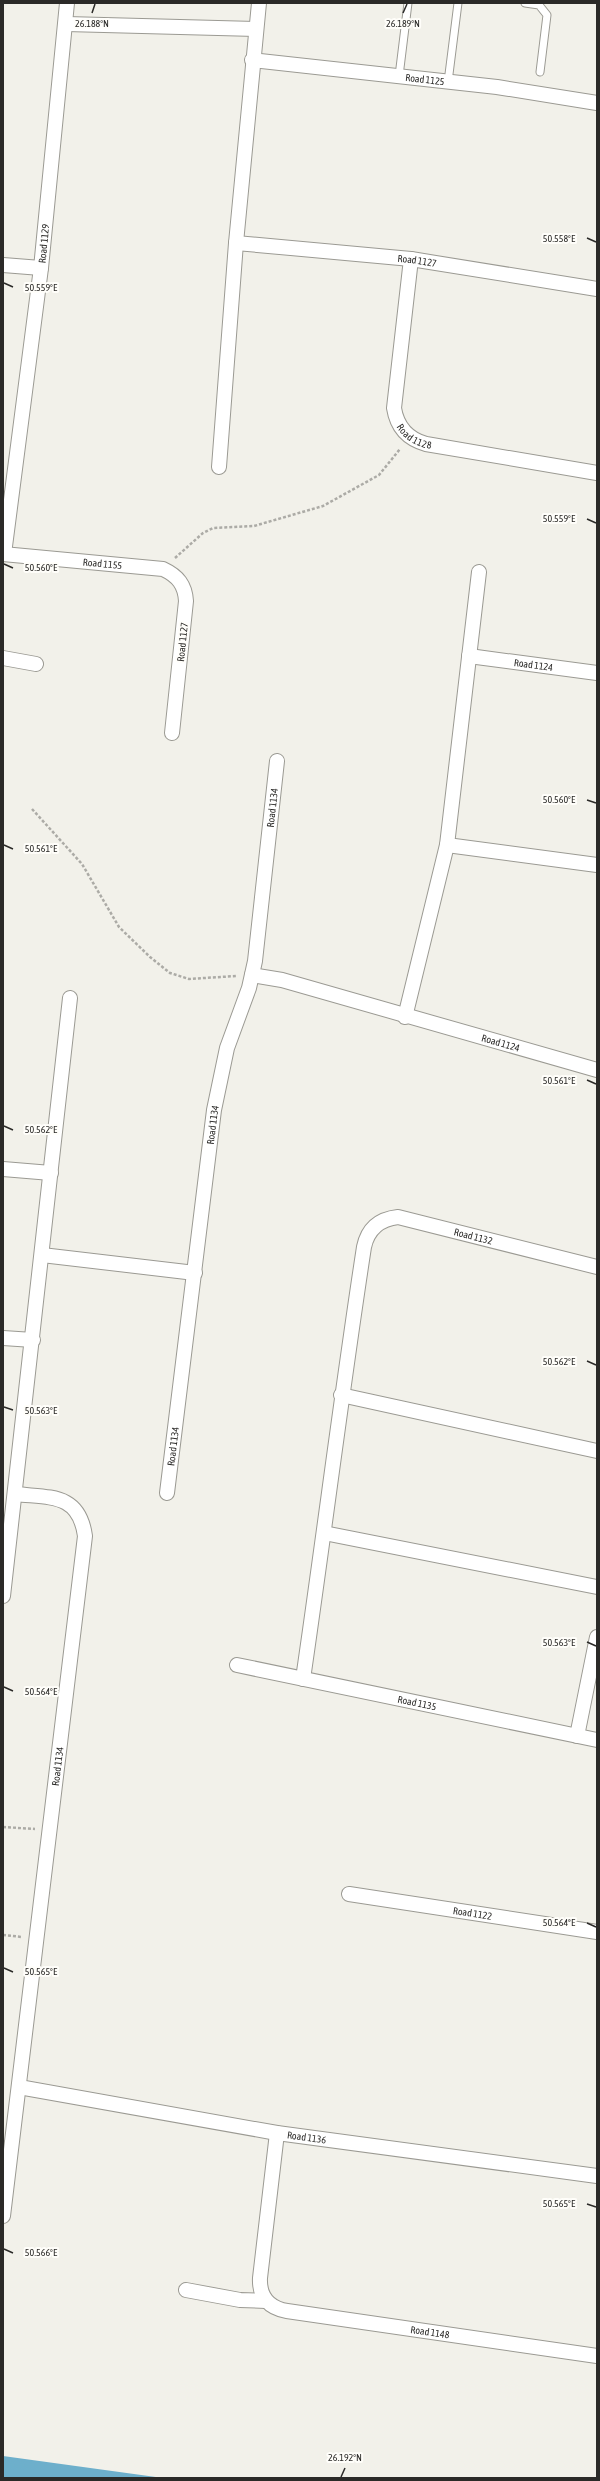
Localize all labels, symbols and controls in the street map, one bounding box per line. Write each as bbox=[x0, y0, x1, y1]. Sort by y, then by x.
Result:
text: 26.188°N bbox=[75, 18, 109, 29]
text: 26.189°N bbox=[386, 18, 420, 29]
street label: Road 1125 bbox=[405, 72, 445, 87]
street label: Road 1129 bbox=[37, 223, 51, 264]
text: 50.558°E bbox=[543, 233, 576, 244]
street label: Road 1127 bbox=[397, 253, 438, 269]
text: 50.559°E bbox=[25, 282, 58, 293]
street label: Road 1128 bbox=[394, 422, 433, 451]
text: 50.559°E bbox=[543, 513, 576, 524]
street label: Road 1155 bbox=[82, 557, 123, 571]
text: 50.560°E bbox=[25, 562, 58, 573]
street label: Road 1127 bbox=[175, 622, 190, 662]
street label: Road 1124 bbox=[513, 657, 554, 673]
street label: Road 1134 bbox=[265, 787, 280, 828]
text: 50.560°E bbox=[543, 794, 576, 805]
text: 50.561°E bbox=[25, 843, 58, 854]
street label: Road 1124 bbox=[480, 1032, 521, 1054]
text: 50.561°E bbox=[543, 1075, 576, 1086]
street label: Road 1134 bbox=[205, 1104, 221, 1145]
text: 50.562°E bbox=[25, 1124, 58, 1135]
street label: Road 1132 bbox=[453, 1226, 494, 1247]
text: 50.562°E bbox=[543, 1356, 576, 1367]
text: 50.563°E bbox=[25, 1405, 58, 1416]
street label: Road 1134 bbox=[165, 1426, 181, 1467]
text: 50.563°E bbox=[543, 1637, 576, 1648]
text: 50.564°E bbox=[25, 1686, 58, 1697]
street label: Road 1135 bbox=[397, 1694, 438, 1712]
street label: Road 1134 bbox=[50, 1746, 66, 1786]
street label: Road 1122 bbox=[452, 1905, 493, 1922]
text: 50.564°E bbox=[543, 1917, 576, 1928]
text: 50.565°E bbox=[25, 1966, 58, 1977]
street label: Road 1136 bbox=[286, 2129, 327, 2146]
text: 50.565°E bbox=[543, 2198, 576, 2209]
text: 50.566°E bbox=[25, 2247, 58, 2258]
street label: Road 1148 bbox=[410, 2324, 450, 2341]
text: 26.192°N bbox=[328, 2452, 362, 2463]

